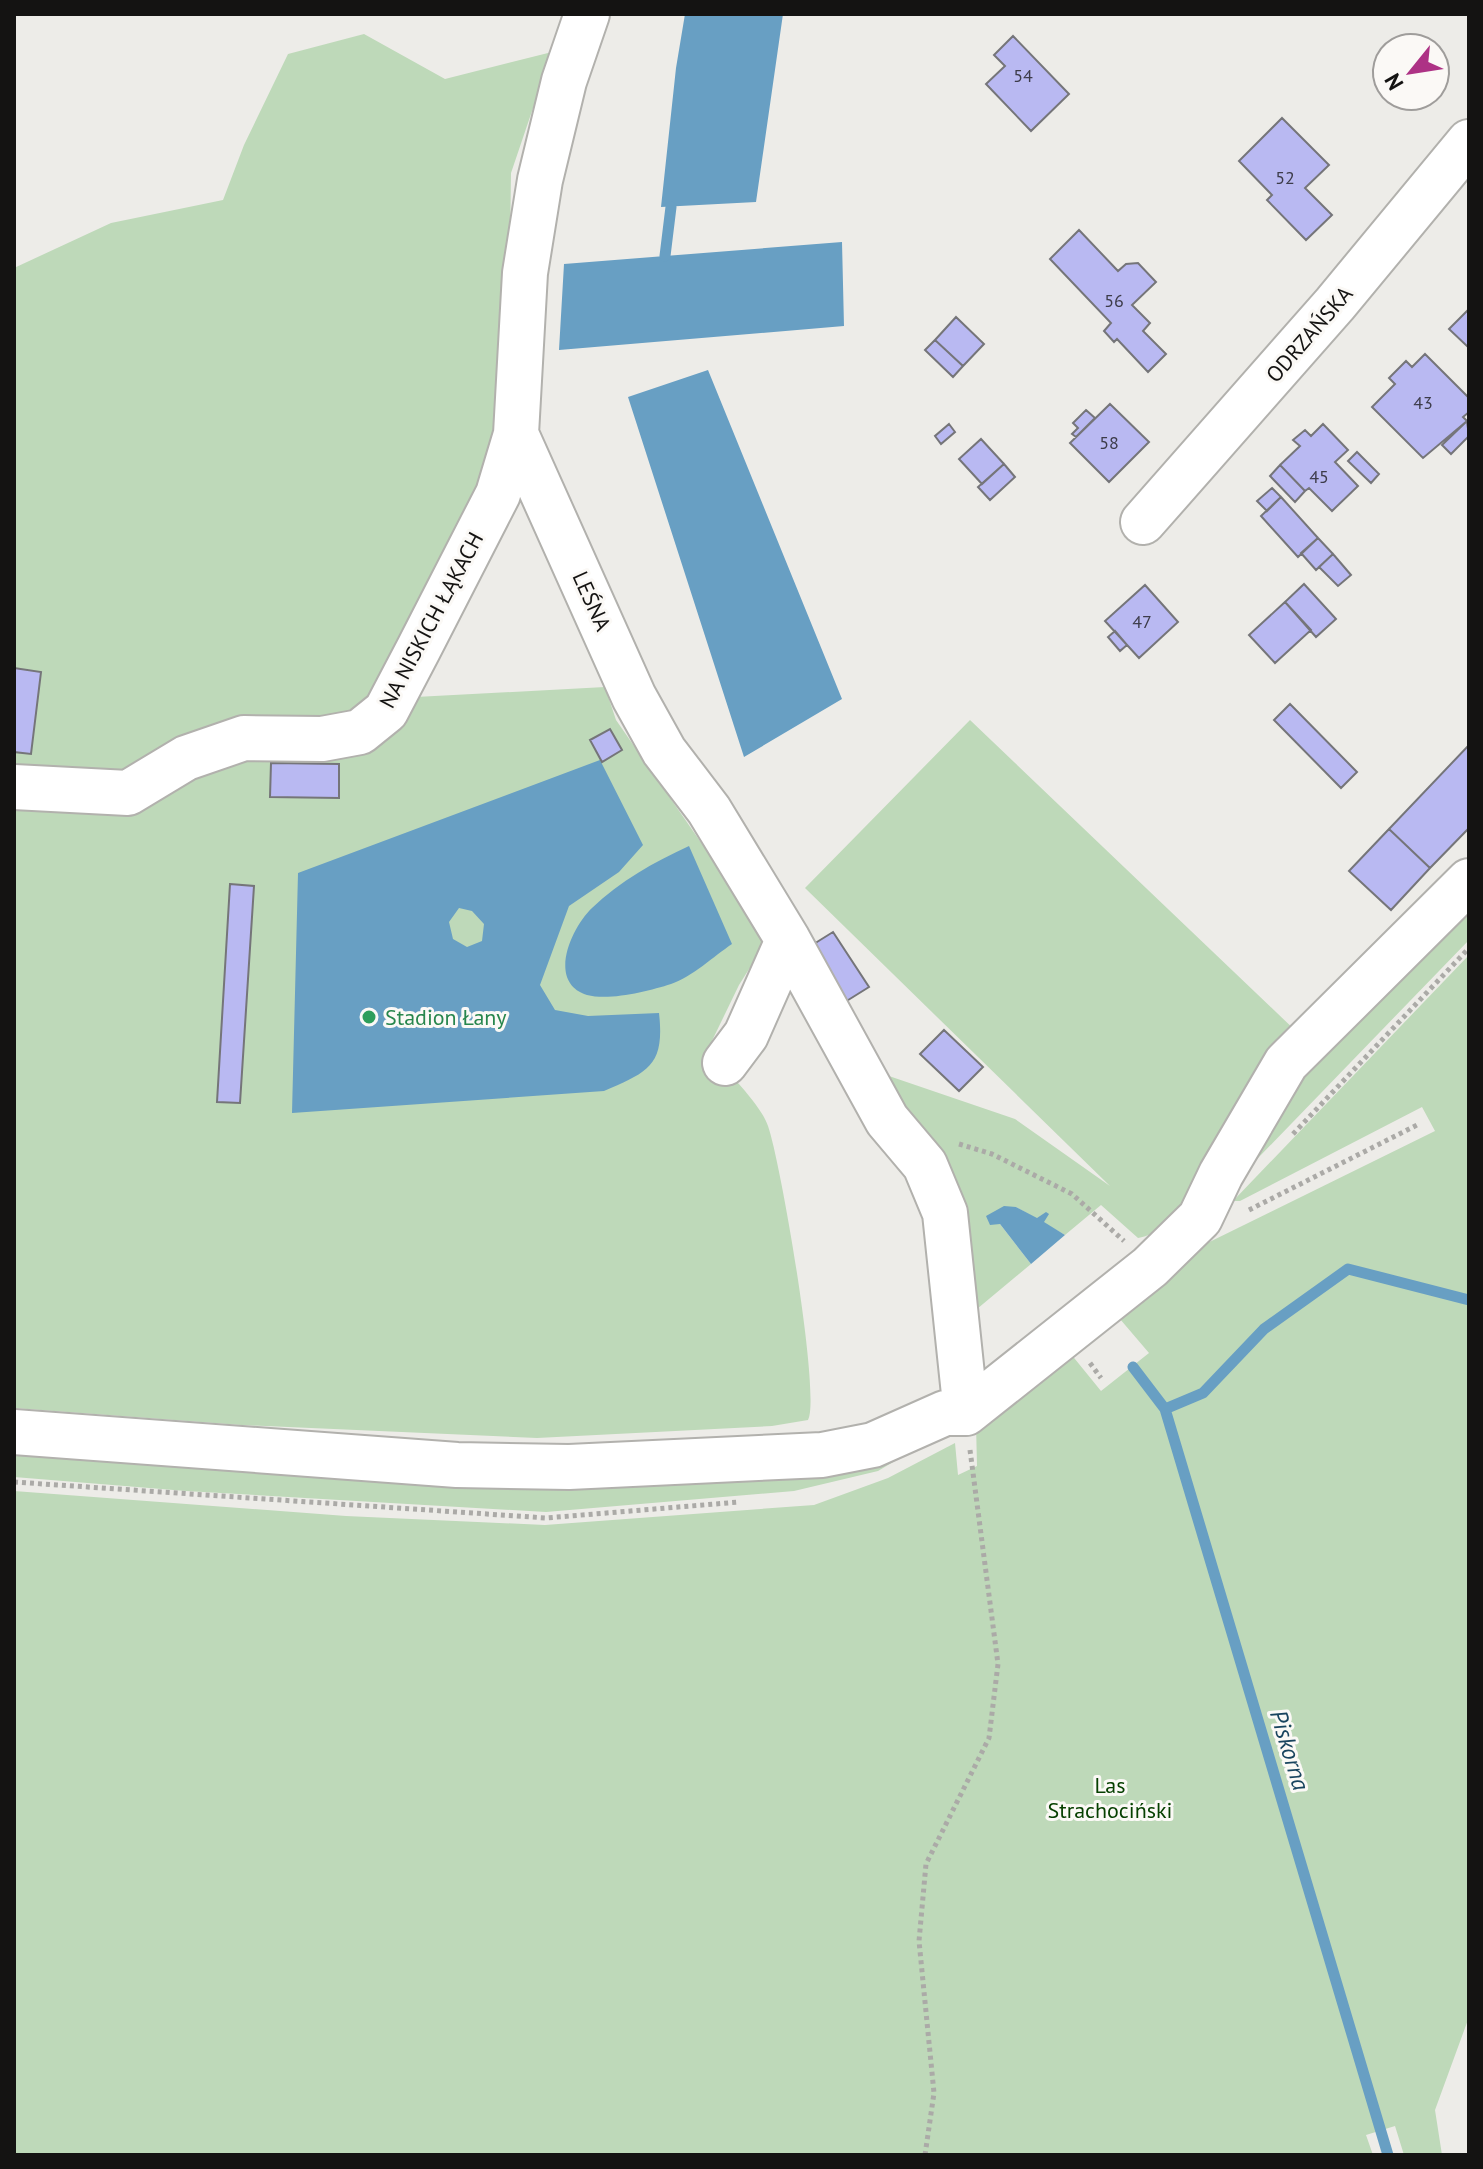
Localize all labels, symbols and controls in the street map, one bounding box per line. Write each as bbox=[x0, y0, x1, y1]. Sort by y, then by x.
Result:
north arrow bbox=[1371, 32, 1451, 112]
house number: 54 bbox=[1013, 64, 1033, 87]
text: N bbox=[1378, 69, 1409, 95]
house number: 52 bbox=[1275, 166, 1295, 189]
street label: ODRZAŃSKA bbox=[1260, 280, 1359, 388]
house number: 56 bbox=[1104, 289, 1124, 312]
house number: 43 bbox=[1413, 391, 1433, 414]
house number: 58 bbox=[1099, 431, 1119, 454]
house number: 45 bbox=[1309, 465, 1329, 488]
street label: NA NISKICH ŁĄKACH bbox=[373, 527, 489, 713]
street label: LEŚNA bbox=[566, 567, 618, 635]
house number: 47 bbox=[1132, 610, 1152, 633]
place label: Stadion Łany bbox=[385, 1003, 507, 1031]
marker: Stadion Łany bbox=[360, 1008, 378, 1026]
water label: Piskorna bbox=[1263, 1706, 1317, 1794]
park label: Las Strachociński bbox=[1048, 1771, 1172, 1824]

